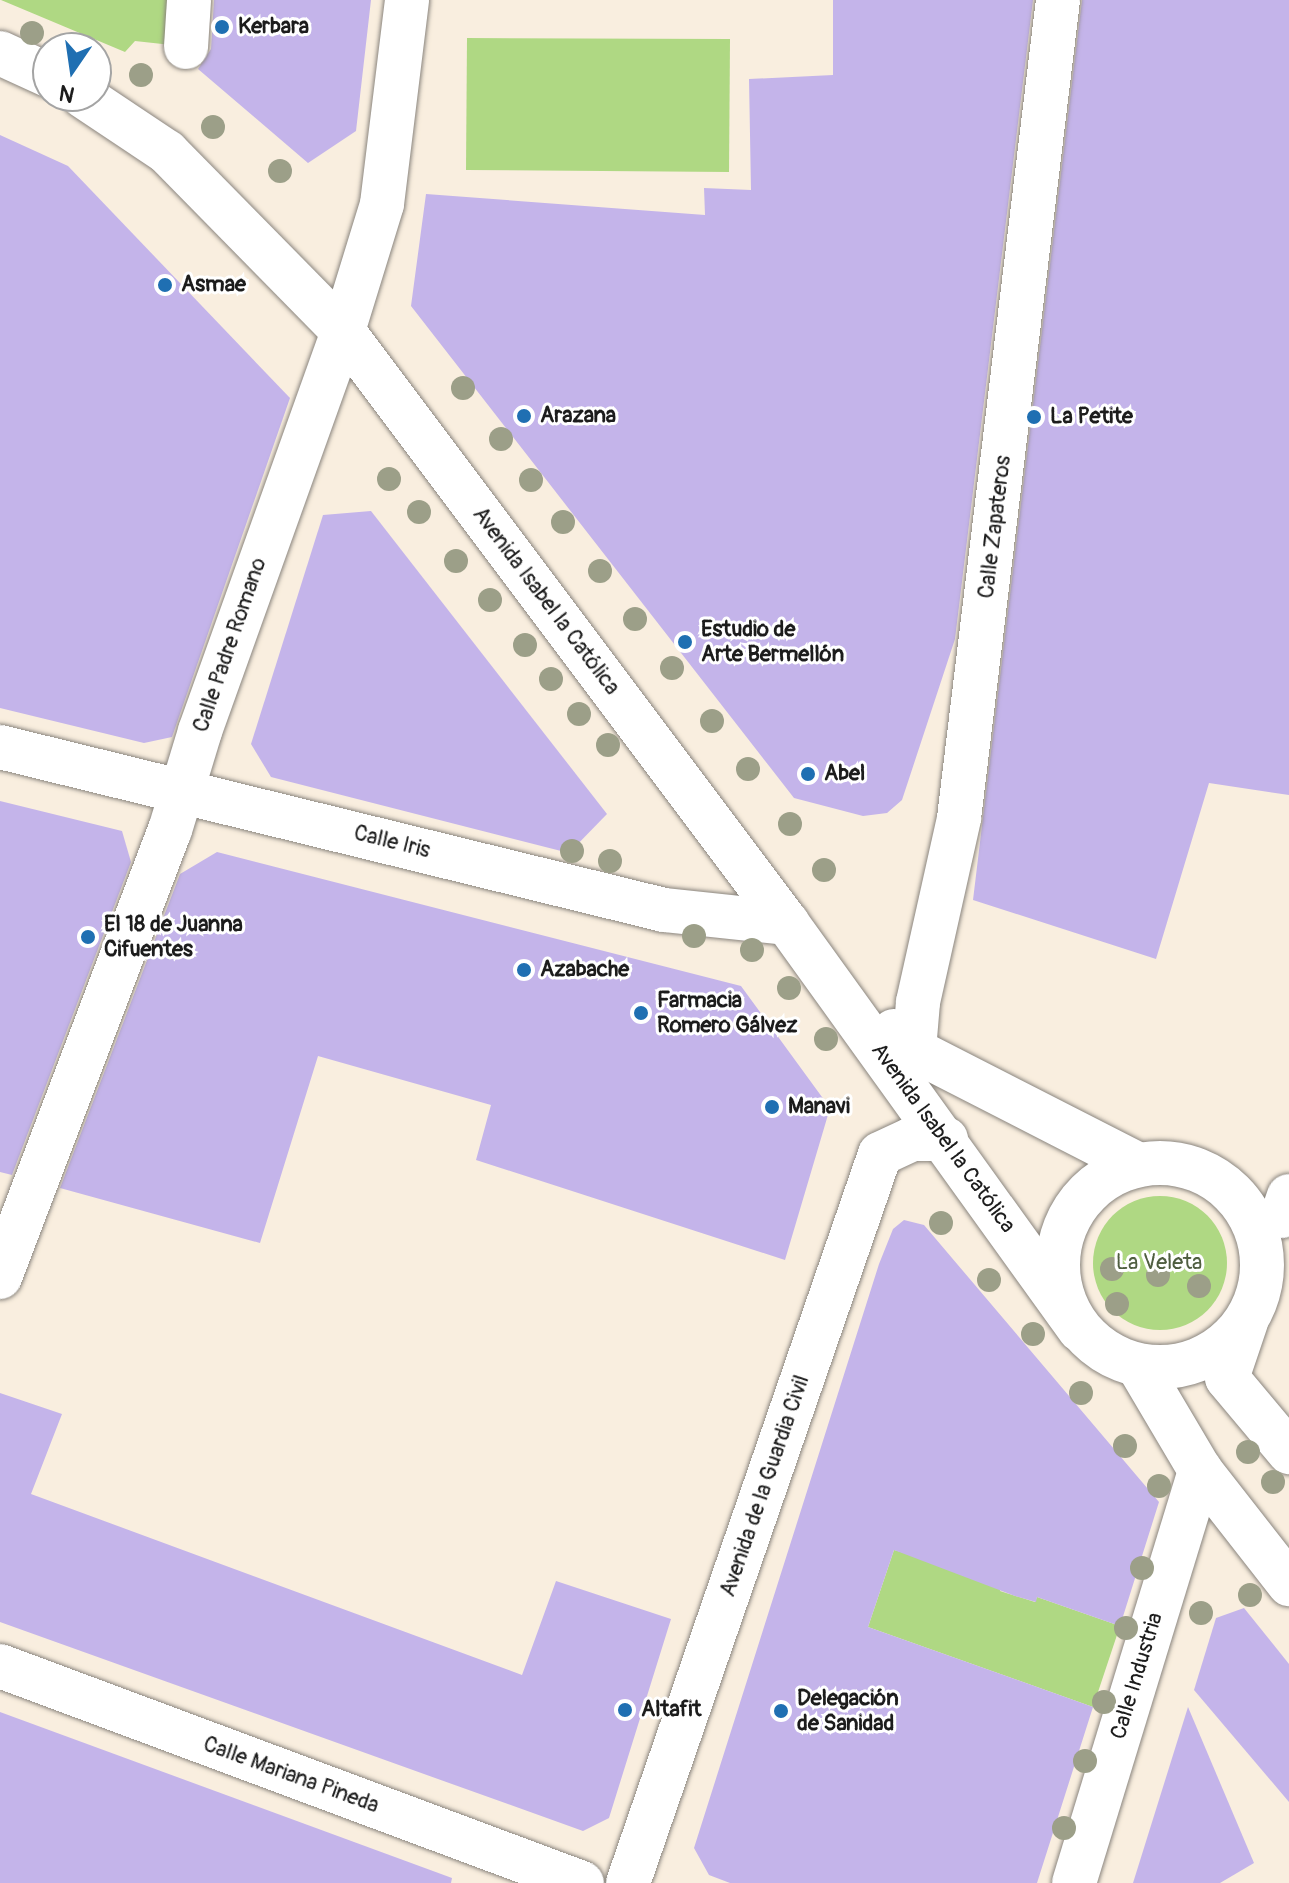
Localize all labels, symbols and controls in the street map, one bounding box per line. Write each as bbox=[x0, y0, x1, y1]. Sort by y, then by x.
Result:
place label: Kerbara bbox=[238, 14, 309, 40]
marker: Kerbara bbox=[213, 18, 231, 36]
north arrow bbox=[32, 32, 112, 112]
text: N bbox=[57, 78, 77, 109]
place label: Asmae bbox=[181, 272, 246, 298]
marker: Asmae bbox=[156, 276, 174, 294]
place label: Arazana bbox=[540, 403, 616, 429]
place label: La Petite bbox=[1050, 404, 1133, 430]
marker: Arazana bbox=[515, 407, 533, 425]
marker: La Petite bbox=[1025, 408, 1043, 426]
street label: Calle Zapateros bbox=[973, 454, 1017, 600]
street label: Avenida Isabel la Católica bbox=[467, 502, 625, 700]
street label: Calle Padre Romano bbox=[188, 554, 272, 736]
place label: Estudio de Arte Bermellón bbox=[701, 616, 844, 668]
marker: Estudio de Arte Bermellón bbox=[676, 633, 694, 651]
place label: Abel bbox=[824, 761, 865, 787]
marker: Abel bbox=[799, 765, 817, 783]
street label: Calle Iris bbox=[351, 820, 433, 864]
place label: El 18 de Juanna Cifuentes bbox=[104, 911, 243, 962]
marker: El 18 de Juanna Cifuentes bbox=[79, 928, 97, 946]
place label: Azabache bbox=[540, 957, 629, 983]
marker: Azabache bbox=[515, 961, 533, 979]
place label: Farmacia Romero Gálvez bbox=[657, 987, 798, 1038]
marker: Farmacia Romero Gálvez bbox=[632, 1004, 650, 1022]
street label: Avenida Isabel la Católica bbox=[865, 1038, 1021, 1238]
place label: Manavi bbox=[788, 1094, 850, 1120]
marker: Manavi bbox=[763, 1098, 781, 1116]
park label: La Veleta bbox=[1116, 1250, 1202, 1276]
street label: Avenida de la Guardia Civil bbox=[715, 1372, 815, 1600]
street label: Calle Industria bbox=[1105, 1609, 1169, 1743]
place label: Delegación de Sanidad bbox=[797, 1685, 899, 1736]
place label: Altafit bbox=[641, 1697, 701, 1723]
marker: Altafit bbox=[616, 1701, 634, 1719]
marker: Delegación de Sanidad bbox=[772, 1702, 790, 1720]
street label: Calle Mariana Pineda bbox=[200, 1731, 382, 1819]

